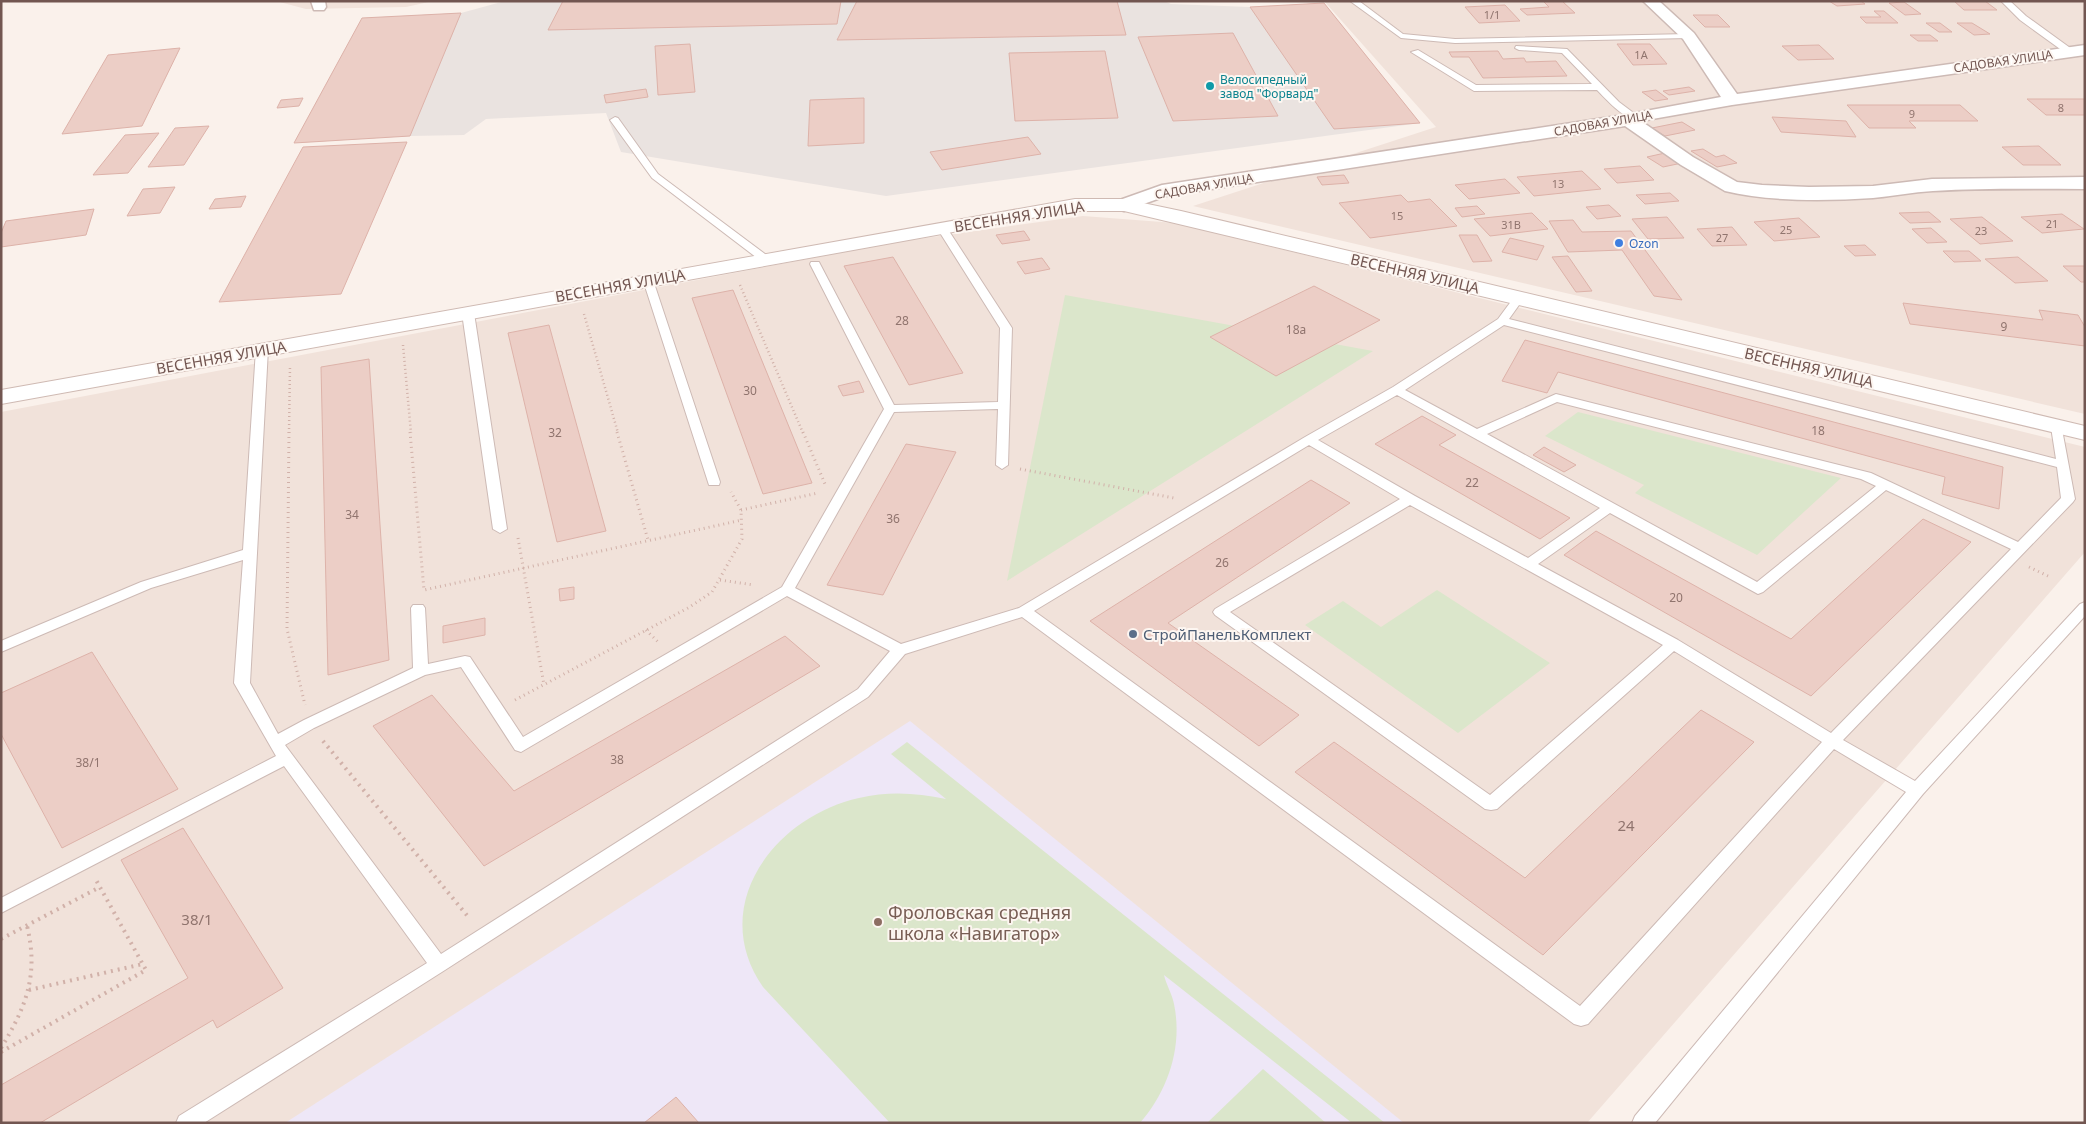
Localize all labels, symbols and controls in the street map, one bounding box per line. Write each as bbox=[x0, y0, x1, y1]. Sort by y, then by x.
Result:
house number: 1/1 bbox=[1484, 7, 1500, 22]
street label: САДОВАЯ УЛИЦА bbox=[1952, 46, 2054, 76]
house number: 1А bbox=[1634, 47, 1649, 62]
place label: Велосипедный завод "Форвард" bbox=[1220, 71, 1318, 102]
marker: Велосипедный завод "Форвард" bbox=[1204, 80, 1216, 92]
house number: 8 bbox=[2058, 100, 2064, 115]
street label: САДОВАЯ УЛИЦА bbox=[1552, 106, 1654, 140]
house number: 9 bbox=[1909, 106, 1915, 121]
street label: САДОВАЯ УЛИЦА bbox=[1153, 169, 1255, 203]
house number: 13 bbox=[1552, 176, 1564, 191]
street label: ВЕСЕННЯЯ УЛИЦА bbox=[952, 196, 1086, 236]
house number: 15 bbox=[1391, 208, 1403, 223]
house number: 21 bbox=[2046, 216, 2058, 231]
house number: 31В bbox=[1501, 217, 1521, 232]
house number: 25 bbox=[1780, 222, 1792, 237]
house number: 23 bbox=[1975, 223, 1987, 238]
house number: 27 bbox=[1716, 230, 1728, 245]
place label: Ozon bbox=[1629, 235, 1659, 252]
marker: Ozon bbox=[1613, 237, 1625, 249]
street label: ВЕСЕННЯЯ УЛИЦА bbox=[1349, 248, 1482, 298]
street label: ВЕСЕННЯЯ УЛИЦА bbox=[553, 264, 687, 306]
house number: 28 bbox=[895, 312, 909, 329]
house number: 9 bbox=[2001, 318, 2008, 335]
house number: 18а bbox=[1286, 321, 1306, 338]
street label: ВЕСЕННЯЯ УЛИЦА bbox=[154, 336, 288, 378]
street label: ВЕСЕННЯЯ УЛИЦА bbox=[1743, 342, 1876, 392]
house number: 30 bbox=[743, 382, 757, 399]
house number: 18 bbox=[1811, 422, 1825, 439]
house number: 32 bbox=[548, 424, 562, 441]
house number: 22 bbox=[1465, 474, 1479, 491]
house number: 34 bbox=[345, 506, 359, 523]
house number: 36 bbox=[886, 510, 900, 527]
house number: 26 bbox=[1215, 554, 1229, 571]
house number: 20 bbox=[1669, 589, 1683, 606]
place label: СтройПанельКомплект bbox=[1143, 624, 1311, 644]
marker: СтройПанельКомплект bbox=[1127, 628, 1139, 640]
house number: 38 bbox=[610, 751, 624, 768]
house number: 38/1 bbox=[75, 754, 101, 771]
house number: 24 bbox=[1617, 815, 1635, 835]
place label: Фроловская средняя школа «Навигатор» bbox=[888, 900, 1071, 945]
house number: 38/1 bbox=[181, 909, 213, 929]
marker: Фроловская средняя школа «Навигатор» bbox=[872, 916, 884, 928]

